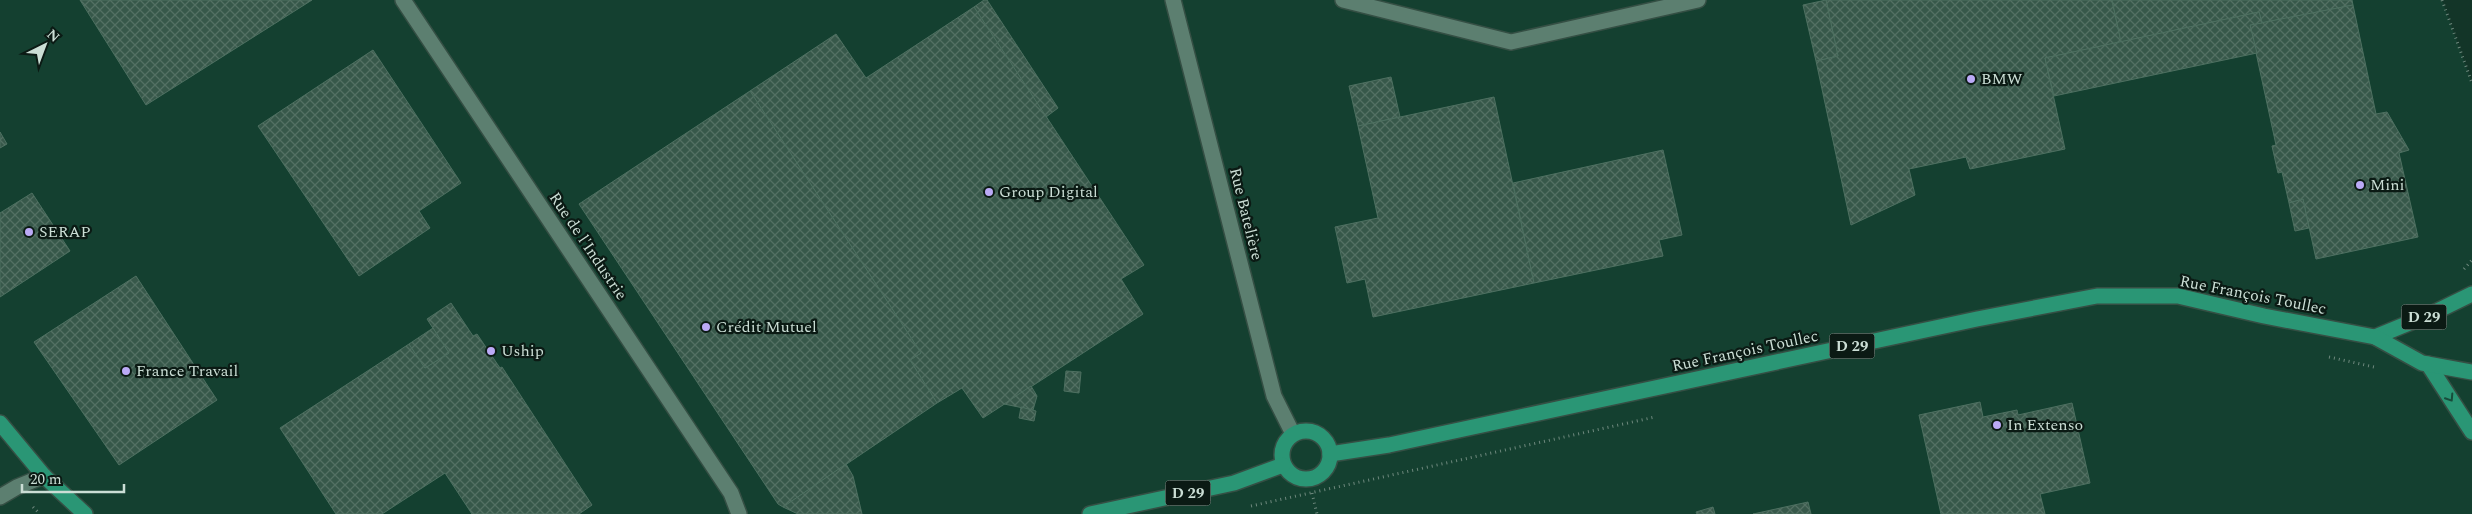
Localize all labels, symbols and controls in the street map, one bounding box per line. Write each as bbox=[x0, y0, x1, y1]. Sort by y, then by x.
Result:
north arrow bbox=[20, 20, 70, 70]
text: N bbox=[42, 24, 65, 47]
place label: BMW bbox=[1981, 67, 2023, 91]
marker: BMW bbox=[1965, 73, 1977, 85]
street label: Rue Batelière bbox=[1223, 165, 1269, 263]
place label: Mini bbox=[2370, 173, 2405, 197]
marker: Mini bbox=[2354, 179, 2366, 191]
place label: Group Digital bbox=[999, 180, 1098, 204]
marker: Group Digital bbox=[983, 186, 995, 198]
street label: Rue de l'Industrie bbox=[543, 187, 633, 305]
place label: SERAP bbox=[39, 220, 91, 244]
marker: SERAP bbox=[23, 226, 35, 238]
street label: Rue François Toullec bbox=[2178, 269, 2328, 321]
road number: D 29 bbox=[2402, 304, 2446, 330]
place label: Crédit Mutuel bbox=[716, 315, 817, 339]
marker: Crédit Mutuel bbox=[700, 321, 712, 333]
street label: Rue François Toullec bbox=[1670, 324, 1820, 378]
road number: D 29 bbox=[1830, 334, 1874, 358]
place label: Uship bbox=[501, 339, 544, 363]
marker: Uship bbox=[485, 345, 497, 357]
place label: France Travail bbox=[136, 359, 238, 383]
marker: France Travail bbox=[120, 365, 132, 377]
one-way arrow bbox=[2444, 392, 2453, 402]
place label: In Extenso bbox=[2007, 413, 2083, 437]
marker: In Extenso bbox=[1991, 419, 2003, 431]
scale bar bbox=[22, 462, 125, 494]
text: 20 m bbox=[30, 468, 62, 491]
road number: D 29 bbox=[1166, 480, 1210, 506]

